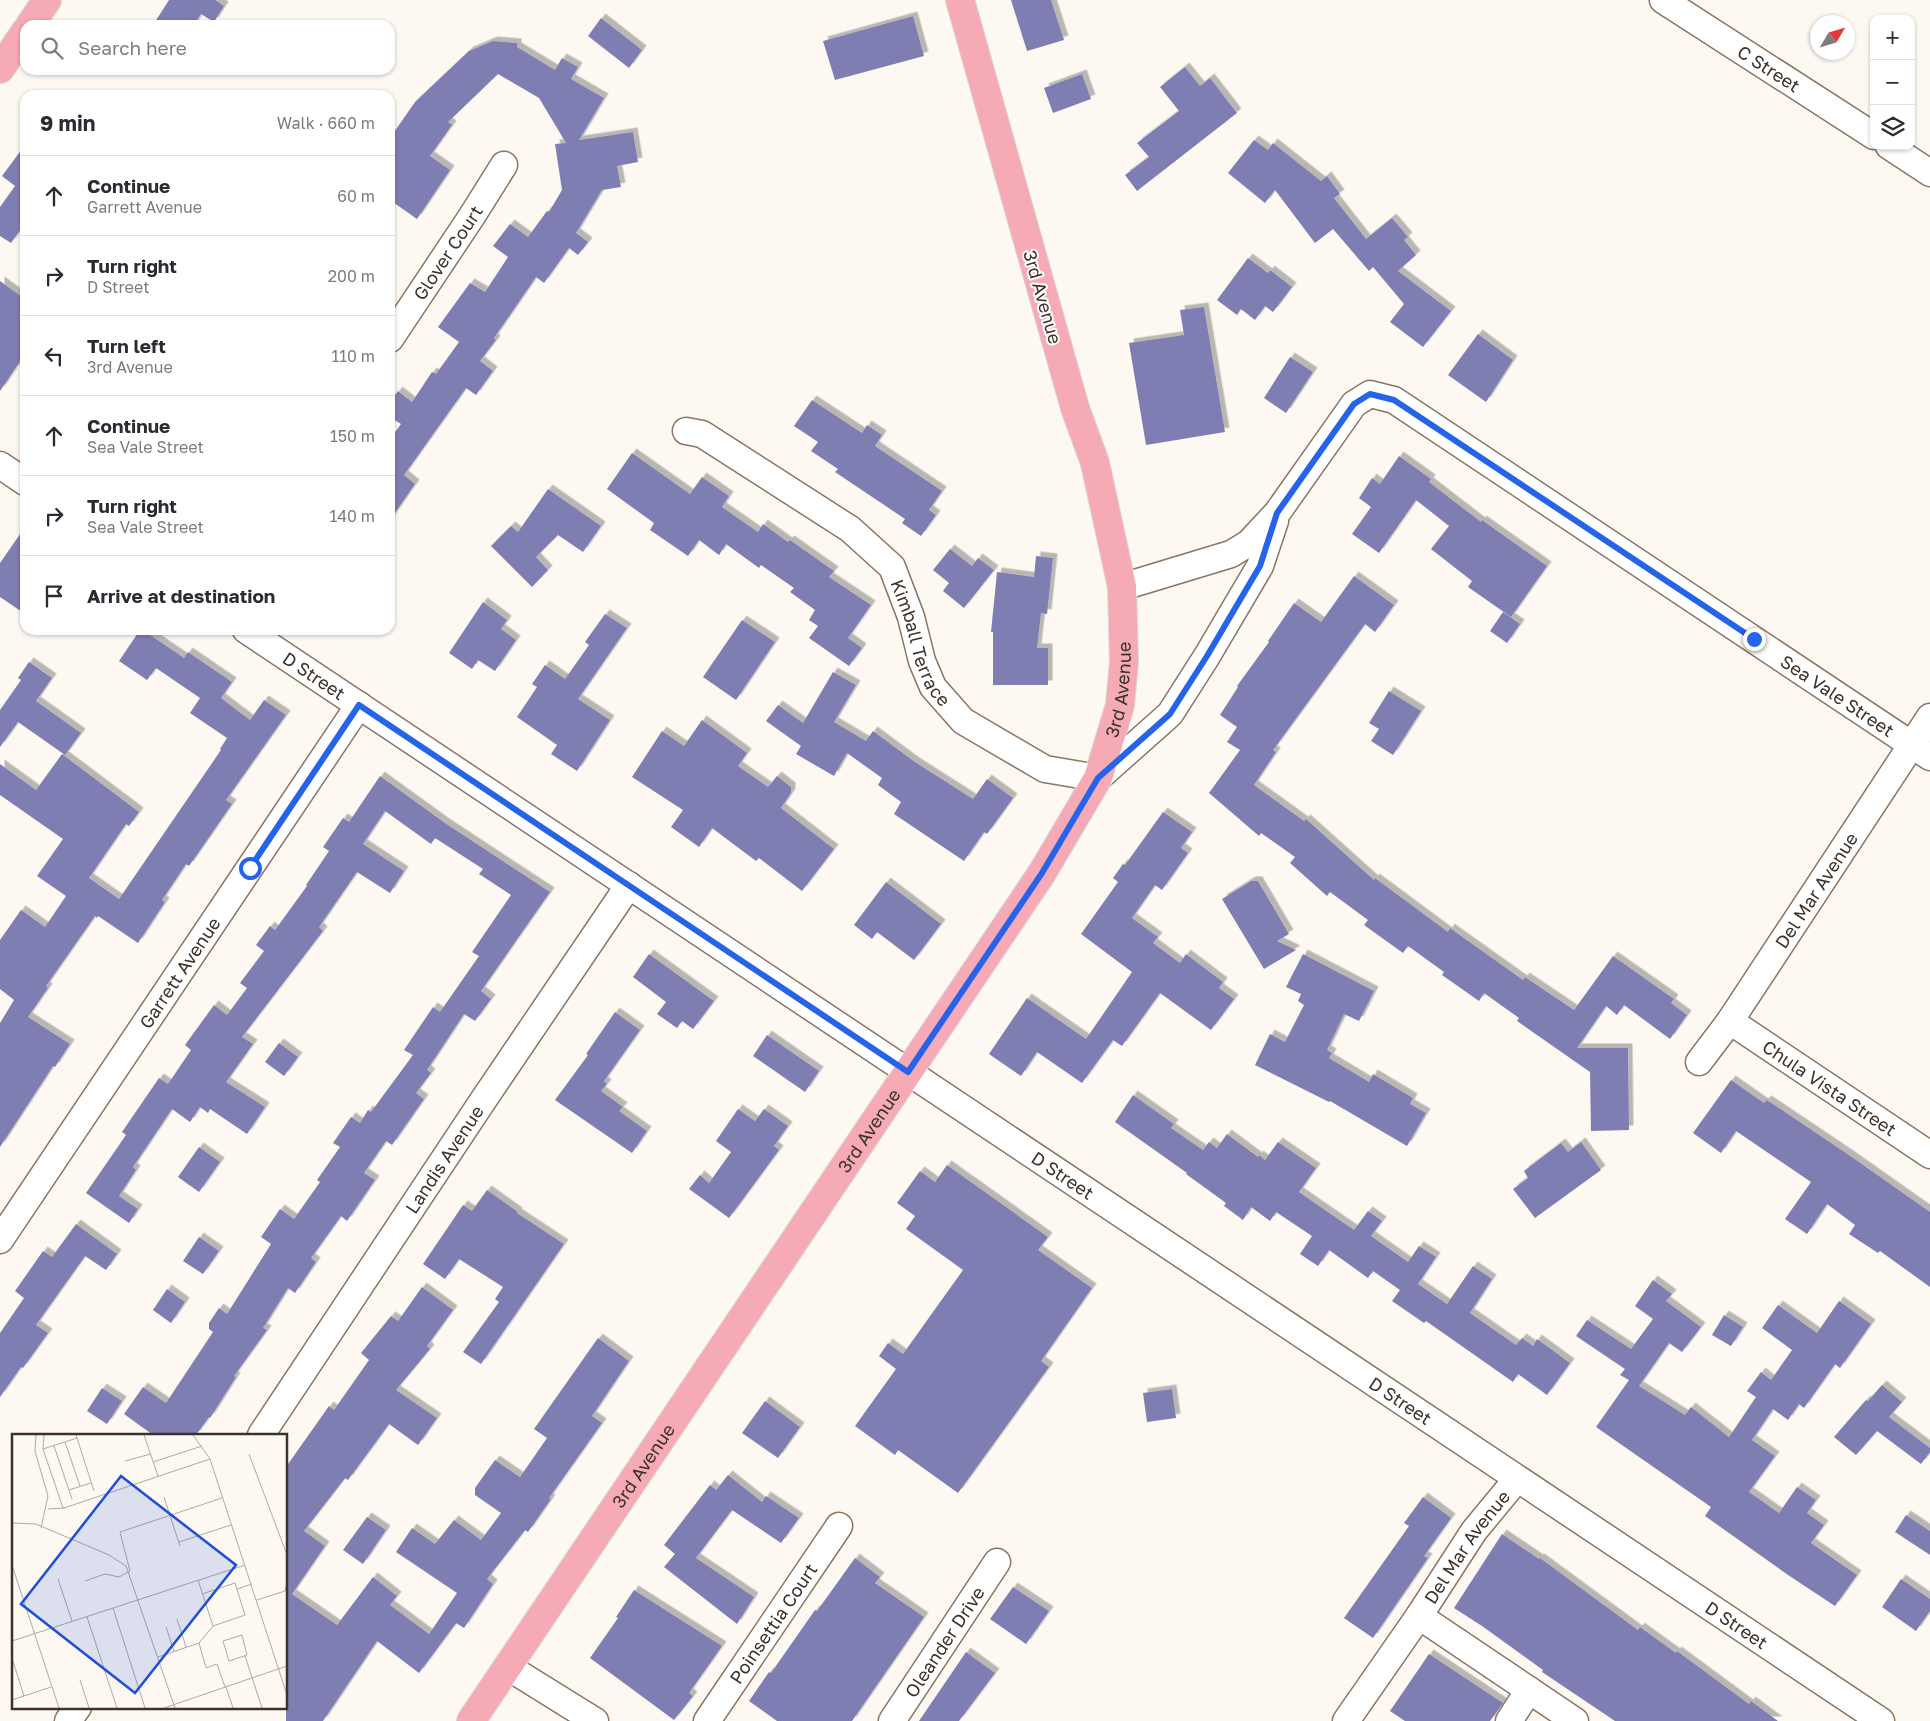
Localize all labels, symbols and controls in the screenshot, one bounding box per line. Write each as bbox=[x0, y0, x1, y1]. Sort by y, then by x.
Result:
north arrow bbox=[1810, 15, 1855, 60]
map controls bbox=[1870, 15, 1915, 150]
button: + bbox=[1870, 15, 1915, 60]
search box bbox=[20, 20, 395, 75]
icon: search bbox=[38, 34, 66, 62]
text: Search here bbox=[78, 36, 187, 59]
street label: C Street bbox=[1733, 40, 1804, 96]
button: − bbox=[1870, 60, 1915, 105]
button: layers bbox=[1870, 105, 1915, 150]
text: 9 min bbox=[40, 110, 95, 136]
text: Walk · 660 m bbox=[277, 113, 375, 133]
text: Continue bbox=[87, 174, 170, 197]
icon: ahead bbox=[40, 182, 68, 210]
text: 60 m bbox=[337, 186, 375, 206]
text: Garrett Avenue bbox=[87, 197, 202, 217]
street label: Glover Court bbox=[408, 201, 487, 304]
street label: 3rd Avenue bbox=[1019, 248, 1067, 346]
text: Turn right bbox=[87, 254, 177, 277]
icon: right bbox=[40, 262, 68, 290]
text: 200 m bbox=[328, 266, 375, 286]
text: D Street bbox=[87, 277, 150, 297]
text: Turn left bbox=[87, 334, 166, 357]
icon: left bbox=[40, 342, 68, 370]
text: 110 m bbox=[331, 346, 375, 366]
text: 3rd Avenue bbox=[87, 357, 173, 377]
text: Continue bbox=[87, 414, 170, 437]
icon: ahead bbox=[40, 422, 68, 450]
text: 150 m bbox=[330, 426, 375, 446]
text: Sea Vale Street bbox=[87, 437, 204, 457]
text: Turn right bbox=[87, 494, 177, 517]
icon: right bbox=[40, 502, 68, 530]
text: 140 m bbox=[329, 506, 375, 526]
text: Sea Vale Street bbox=[87, 517, 204, 537]
street label: Kimball Terrace bbox=[887, 576, 955, 710]
icon: arrive bbox=[40, 582, 68, 610]
text: Arrive at destination bbox=[87, 584, 275, 607]
route end bbox=[1743, 628, 1766, 651]
street label: 3rd Avenue bbox=[1100, 641, 1135, 740]
street label: D Street bbox=[279, 647, 350, 704]
street label: Sea Vale Street bbox=[1777, 650, 1898, 741]
street label: Del Mar Avenue bbox=[1770, 828, 1862, 952]
route start bbox=[239, 857, 262, 880]
street label: Garrett Avenue bbox=[134, 913, 225, 1033]
street label: Chula Vista Street bbox=[1759, 1035, 1901, 1140]
street label: 3rd Avenue bbox=[833, 1084, 905, 1177]
street label: Landis Avenue bbox=[400, 1101, 488, 1217]
street label: D Street bbox=[1027, 1146, 1098, 1204]
street label: D Street bbox=[1365, 1372, 1436, 1429]
street label: 3rd Avenue bbox=[607, 1419, 679, 1512]
inset map bbox=[12, 1434, 288, 1708]
street label: Del Mar Avenue bbox=[1419, 1486, 1514, 1608]
street label: Poinsettia Court bbox=[725, 1559, 822, 1688]
street label: Oleander Drive bbox=[900, 1582, 989, 1701]
street label: D Street bbox=[1701, 1596, 1772, 1653]

